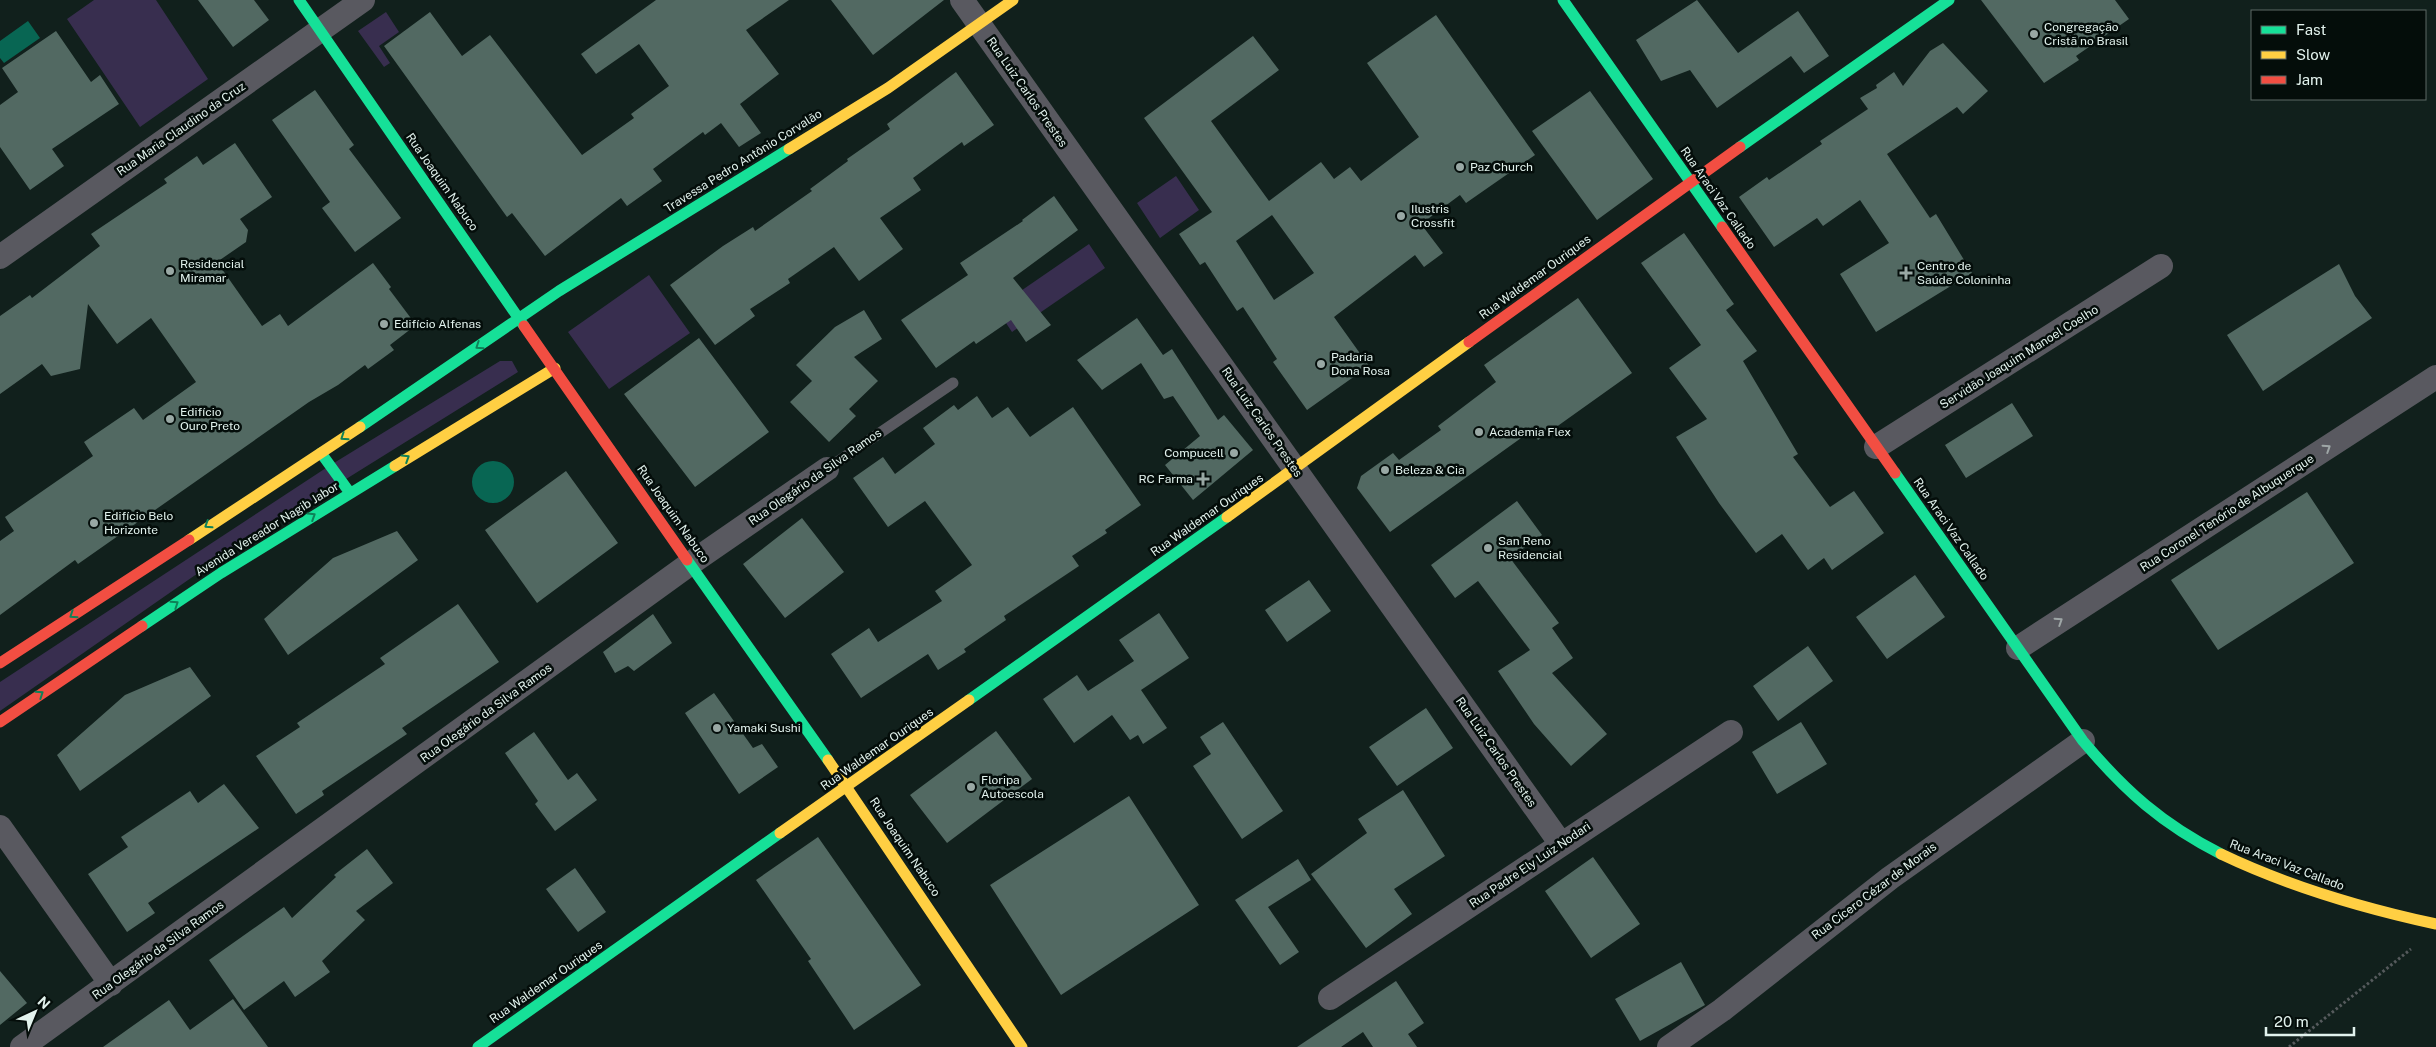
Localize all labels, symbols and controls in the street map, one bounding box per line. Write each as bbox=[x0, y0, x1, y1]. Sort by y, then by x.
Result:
legend bbox=[2251, 10, 2426, 100]
place label: Congregação Cristã no Brasil bbox=[2044, 20, 2129, 48]
text: Fast bbox=[2296, 21, 2326, 38]
marker: Congregação Cristã no Brasil bbox=[2028, 28, 2040, 40]
street label: Rua Luiz Carlos Prestes bbox=[984, 34, 1070, 150]
text: Slow bbox=[2296, 46, 2331, 63]
text: Jam bbox=[2296, 71, 2323, 88]
street label: Rua Maria Claudino da Cruz bbox=[114, 79, 248, 179]
street label: Travessa Pedro Antônio Corvalão bbox=[662, 106, 825, 215]
street label: Rua Joaquim Nabuco bbox=[403, 130, 481, 234]
street label: Rua Araci Vaz Callado bbox=[1677, 144, 1759, 252]
place label: Paz Church bbox=[1470, 160, 1533, 174]
marker: Paz Church bbox=[1454, 161, 1466, 173]
place label: Ilustris Crossfit bbox=[1411, 202, 1455, 230]
marker: Ilustris Crossfit bbox=[1395, 210, 1407, 222]
street label: Rua Waldemar Ouriques bbox=[1477, 232, 1593, 322]
place label: Residencial Miramar bbox=[180, 257, 245, 285]
place label: Centro de Saúde Coloninha bbox=[1917, 259, 2011, 287]
marker: Residencial Miramar bbox=[164, 265, 176, 277]
marker: Centro de Saúde Coloninha bbox=[1899, 266, 1913, 280]
street label: Servidão Joaquim Manoel Coelho bbox=[1937, 302, 2101, 412]
place label: Edifício Alfenas bbox=[394, 317, 481, 331]
marker: Edifício Alfenas bbox=[378, 318, 390, 330]
one-way arrow bbox=[475, 340, 485, 349]
place label: Padaria Dona Rosa bbox=[1331, 350, 1390, 378]
marker: Padaria Dona Rosa bbox=[1315, 358, 1327, 370]
street label: Rua Luiz Carlos Prestes bbox=[1219, 364, 1305, 480]
place label: Edifício Ouro Preto bbox=[180, 405, 240, 433]
marker: Edifício Ouro Preto bbox=[164, 413, 176, 425]
place label: Academia Flex bbox=[1489, 425, 1571, 439]
street label: Rua Olegário da Silva Ramos bbox=[746, 426, 884, 528]
marker: Academia Flex bbox=[1473, 426, 1485, 438]
one-way arrow bbox=[341, 431, 350, 440]
one-way arrow bbox=[2322, 444, 2331, 454]
place label: Compucell bbox=[1164, 446, 1224, 460]
marker: Compucell bbox=[1228, 447, 1240, 459]
street label: Rua Coronel Tenório de Albuquerque bbox=[2137, 451, 2317, 575]
one-way arrow bbox=[400, 455, 409, 465]
street label: Rua Joaquim Nabuco bbox=[634, 462, 712, 566]
place label: Beleza & Cia bbox=[1395, 463, 1465, 477]
marker: Beleza & Cia bbox=[1379, 464, 1391, 476]
street label: Rua Waldemar Ouriques bbox=[1148, 471, 1266, 559]
place label: RC Farma bbox=[1138, 472, 1193, 486]
marker: RC Farma bbox=[1197, 473, 1209, 485]
street label: Rua Araci Vaz Callado bbox=[1910, 475, 1992, 583]
street label: Avenida Vereador Nagib Jabor bbox=[193, 479, 342, 579]
place label: Edifício Belo Horizonte bbox=[104, 509, 173, 537]
one-way arrow bbox=[307, 513, 316, 523]
marker: Edifício Belo Horizonte bbox=[88, 517, 100, 529]
one-way arrow bbox=[204, 519, 214, 528]
place label: San Reno Residencial bbox=[1498, 534, 1563, 562]
marker: San Reno Residencial bbox=[1482, 542, 1494, 554]
one-way arrow bbox=[170, 601, 179, 610]
one-way arrow bbox=[69, 609, 78, 618]
one-way arrow bbox=[2053, 618, 2062, 627]
street label: Rua Olegário da Silva Ramos bbox=[418, 661, 554, 765]
one-way arrow bbox=[35, 691, 44, 700]
street label: Rua Luiz Carlos Prestes bbox=[1453, 694, 1539, 810]
street label: Rua Waldemar Ouriques bbox=[818, 705, 936, 793]
place label: Yamaki Sushi bbox=[727, 721, 801, 735]
marker: Yamaki Sushi bbox=[711, 722, 723, 734]
place label: Floripa Autoescola bbox=[981, 773, 1044, 801]
marker: Floripa Autoescola bbox=[965, 781, 977, 793]
street label: Rua Joaquim Nabuco bbox=[867, 795, 943, 899]
street label: Rua Padre Ely Luiz Nodari bbox=[1467, 819, 1593, 911]
street label: Rua Araci Vaz Callado bbox=[2228, 837, 2346, 893]
street label: Rua Cícero Cézar de Morais bbox=[1809, 840, 1939, 942]
street label: Rua Olegário da Silva Ramos bbox=[90, 898, 226, 1002]
street label: Rua Waldemar Ouriques bbox=[487, 938, 605, 1026]
north arrow bbox=[10, 987, 60, 1037]
text: N bbox=[35, 993, 54, 1012]
scale bar bbox=[2266, 1004, 2354, 1036]
text: 20 m bbox=[2274, 1013, 2309, 1030]

